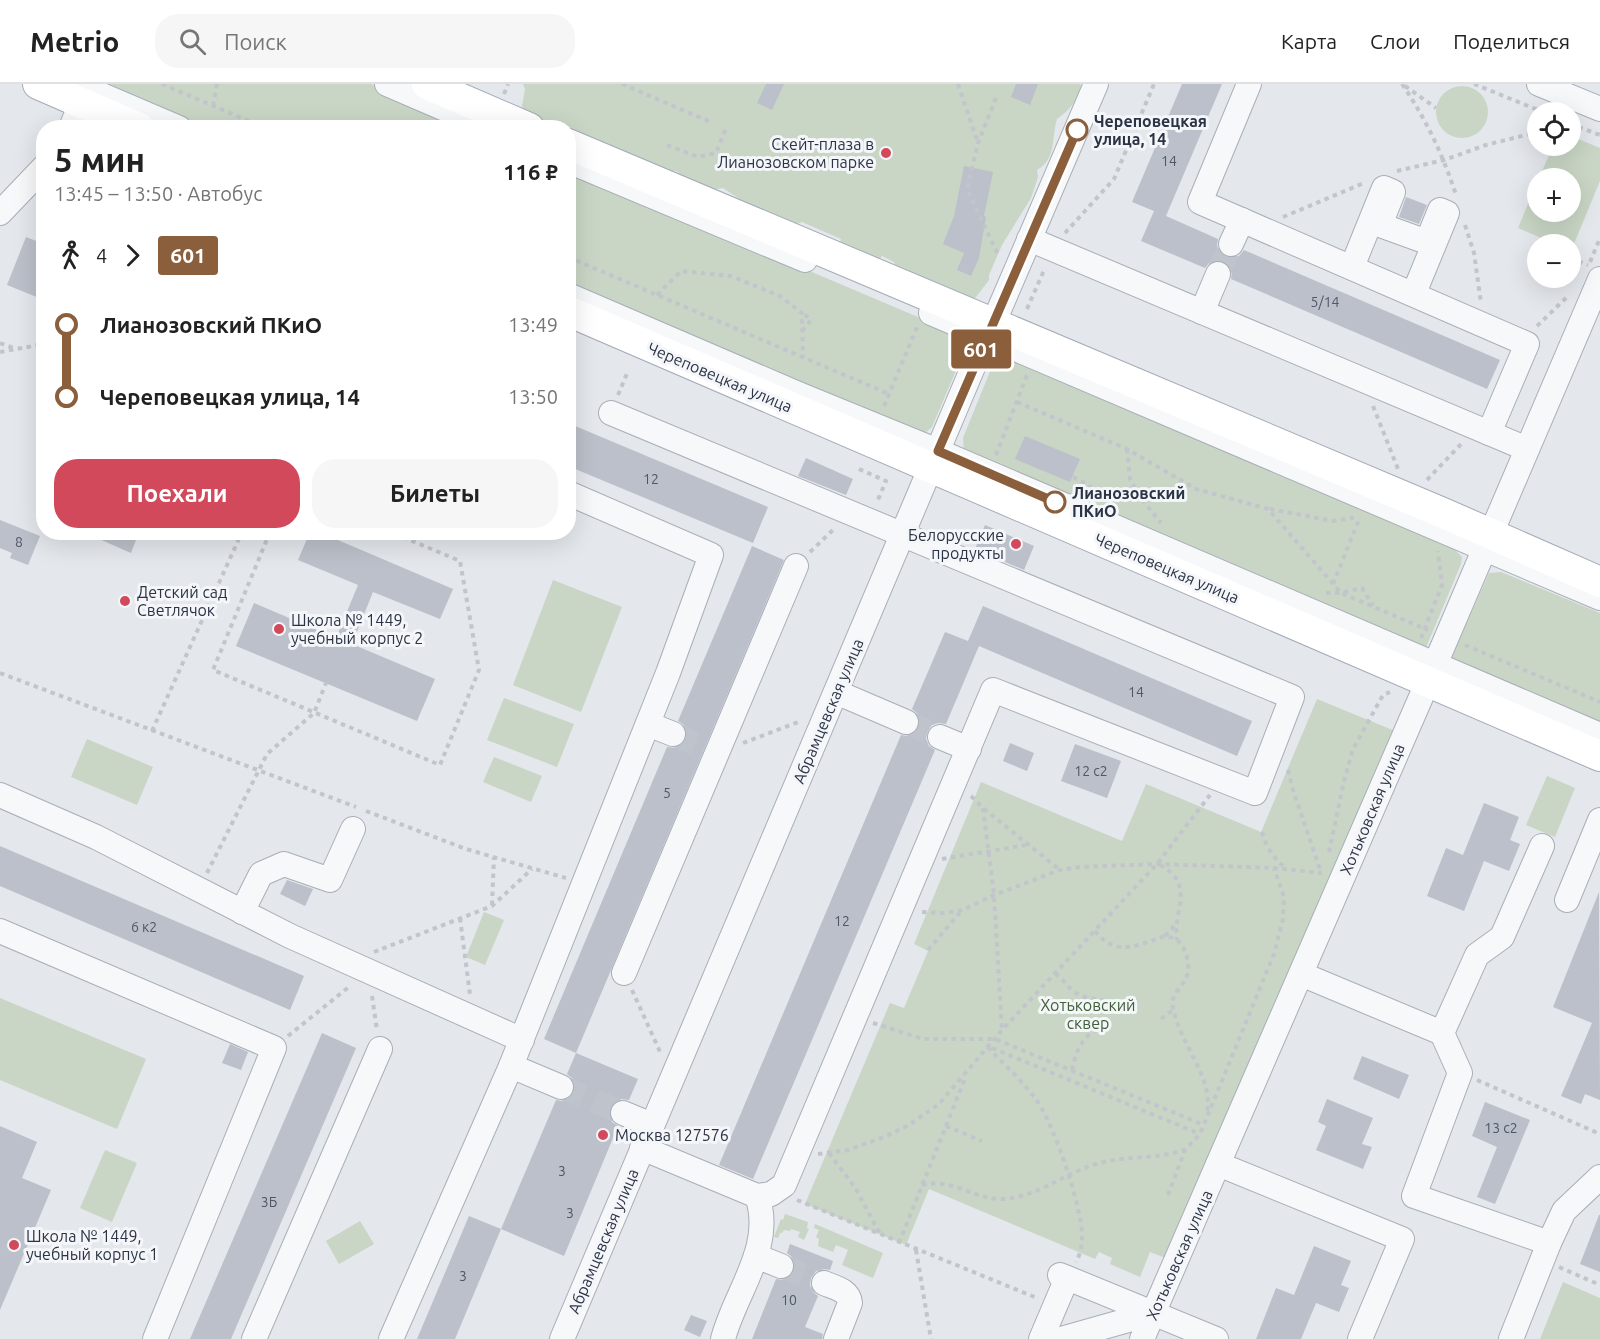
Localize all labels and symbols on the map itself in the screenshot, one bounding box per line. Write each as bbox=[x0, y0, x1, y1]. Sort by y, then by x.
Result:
place label: Череповецкая улица, 14 bbox=[1094, 112, 1207, 148]
marker: Череповецкая улица, 14 bbox=[1066, 119, 1088, 141]
place label: Скейт-плаза в Лианозовском парке bbox=[717, 135, 874, 171]
marker: Скейт-плаза в Лианозовском парке bbox=[879, 146, 893, 160]
house number: 14 bbox=[1161, 153, 1177, 169]
house number: 5/14 bbox=[1311, 294, 1340, 310]
line badge: 601 bbox=[946, 330, 1016, 368]
street label: Череповецкая улица bbox=[645, 338, 795, 416]
house number: 12 bbox=[643, 471, 659, 487]
place label: Лианозовский ПКиО bbox=[1072, 484, 1185, 520]
marker: Лианозовский ПКиО bbox=[1044, 491, 1066, 513]
place label: Белорусские продукты bbox=[908, 526, 1004, 562]
street label: Череповецкая улица bbox=[1092, 529, 1242, 607]
house number: 8 bbox=[15, 534, 23, 550]
marker: Белорусские продукты bbox=[1009, 537, 1023, 551]
place label: Детский сад Светлячок bbox=[137, 583, 227, 619]
marker: Детский сад Светлячок bbox=[118, 594, 132, 608]
place label: Школа № 1449, учебный корпус 2 bbox=[291, 611, 423, 647]
marker: Школа № 1449, учебный корпус 2 bbox=[272, 622, 286, 636]
street label: Абрамцевская улица bbox=[789, 636, 867, 786]
house number: 14 bbox=[1128, 684, 1144, 700]
street label: Хотьковская улица bbox=[1336, 741, 1408, 877]
house number: 12 с2 bbox=[1074, 763, 1108, 779]
house number: 5 bbox=[663, 785, 671, 801]
house number: 12 bbox=[834, 913, 850, 929]
house number: 6 к2 bbox=[131, 919, 157, 935]
park label: Хотьковский сквер bbox=[1040, 996, 1136, 1032]
house number: 13 с2 bbox=[1484, 1120, 1518, 1136]
place label: Москва 127576 bbox=[615, 1126, 729, 1144]
marker: Москва 127576 bbox=[596, 1128, 610, 1142]
house number: 3 bbox=[558, 1163, 566, 1179]
street label: Абрамцевская улица bbox=[564, 1166, 642, 1316]
street label: Хотьковская улица bbox=[1142, 1187, 1216, 1323]
house number: 3Б bbox=[261, 1194, 277, 1210]
house number: 3 bbox=[566, 1205, 574, 1221]
place label: Школа № 1449, учебный корпус 1 bbox=[26, 1227, 158, 1263]
marker: Школа № 1449, учебный корпус 1 bbox=[7, 1238, 21, 1252]
house number: 3 bbox=[459, 1268, 467, 1284]
house number: 10 bbox=[781, 1292, 797, 1308]

